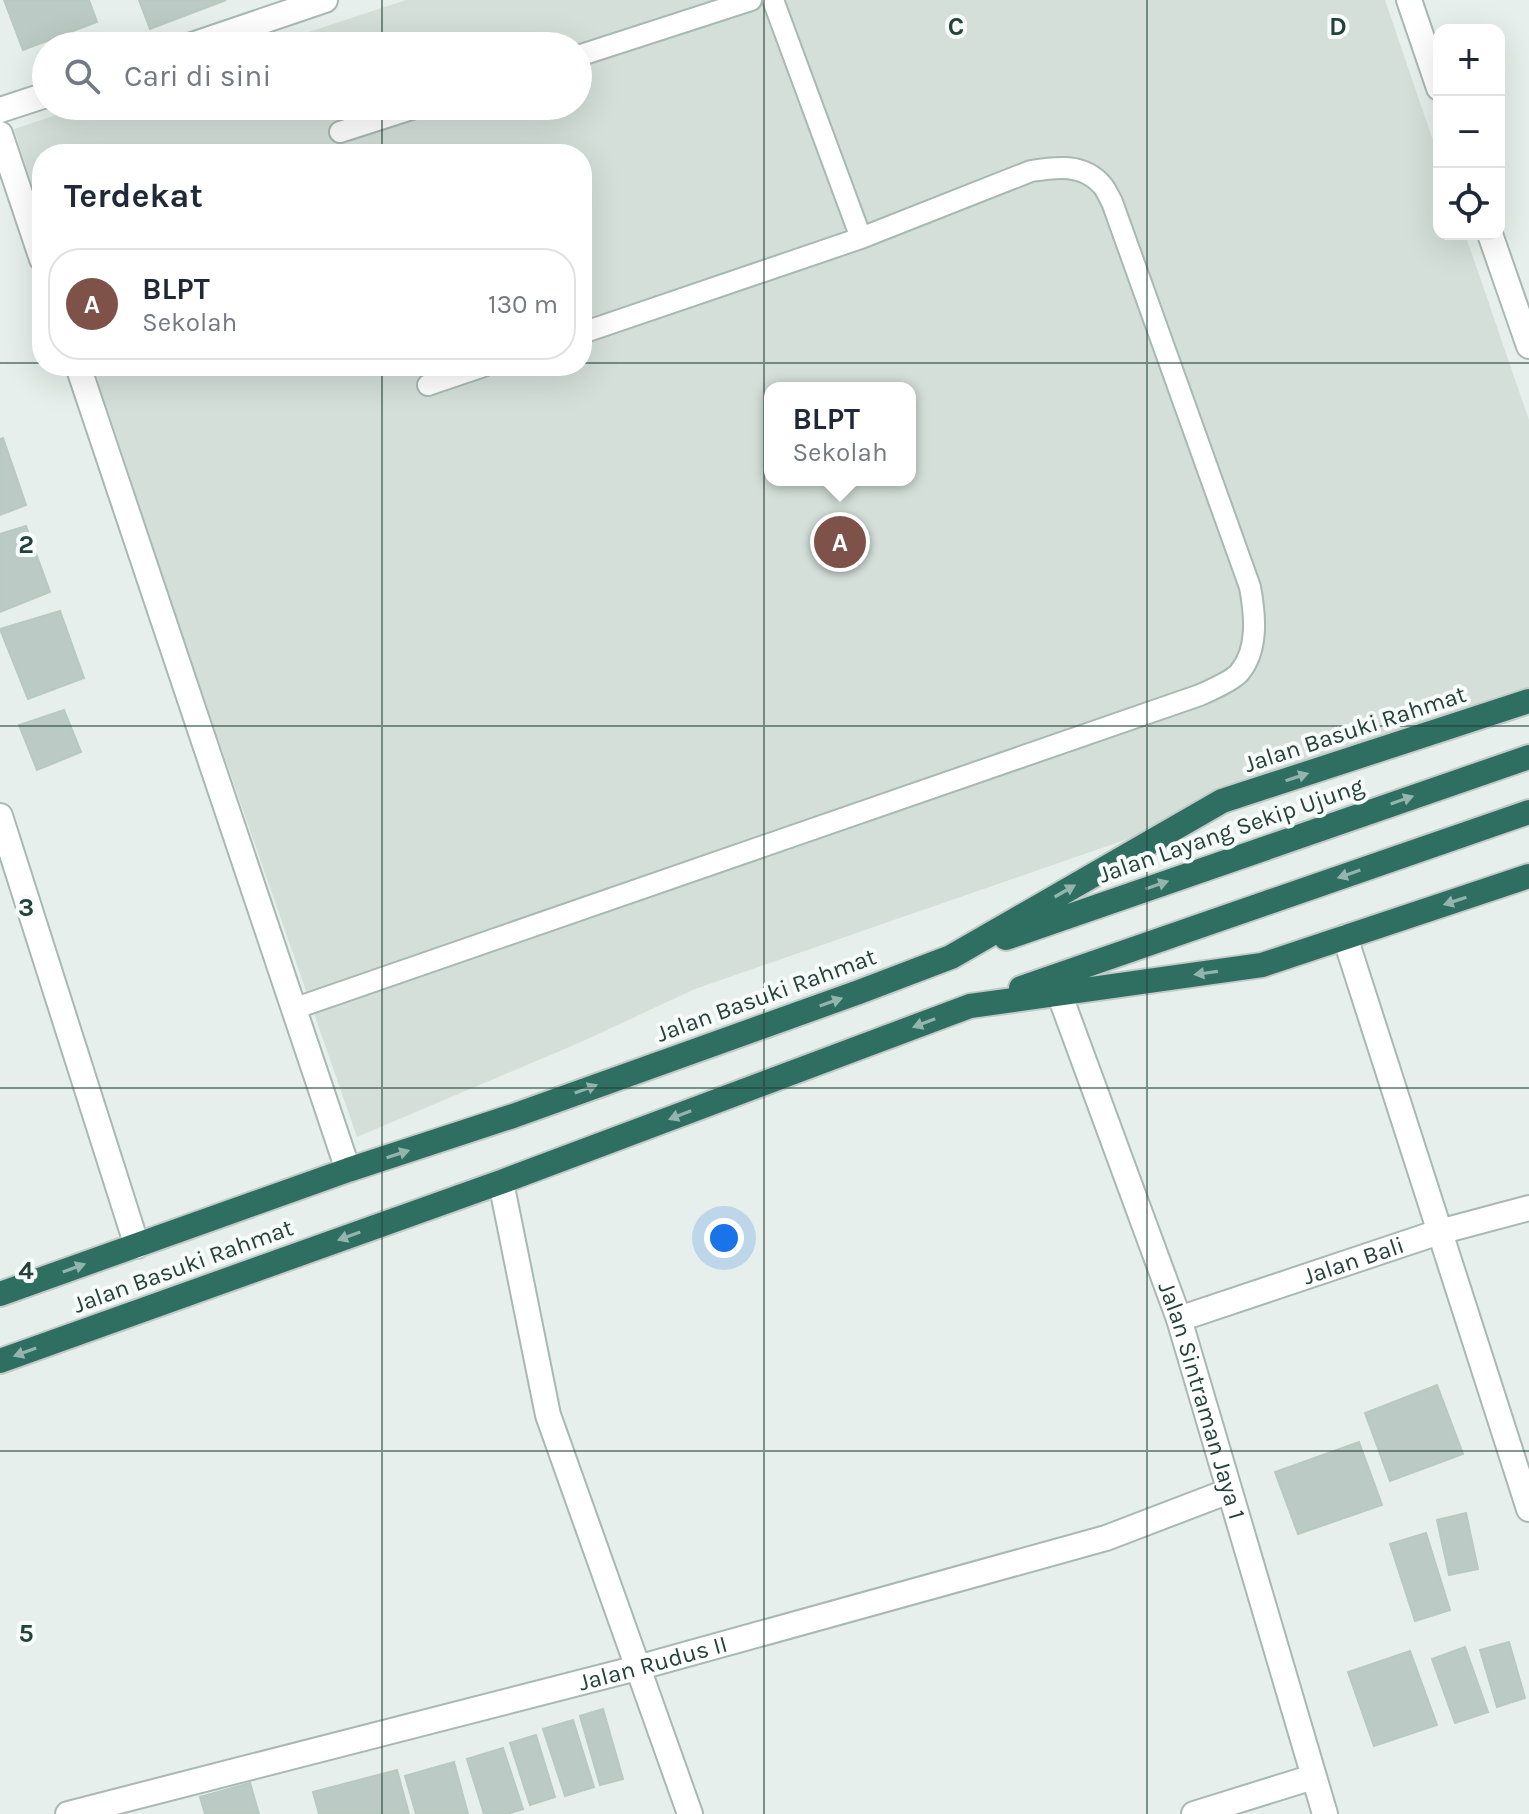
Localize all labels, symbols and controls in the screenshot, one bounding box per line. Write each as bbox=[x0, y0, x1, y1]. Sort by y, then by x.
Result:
text: C bbox=[948, 11, 964, 42]
text: D bbox=[1329, 11, 1347, 42]
map controls bbox=[1433, 24, 1505, 240]
button: + bbox=[1433, 24, 1505, 96]
search box bbox=[32, 32, 592, 120]
icon: search bbox=[60, 54, 104, 98]
text: Cari di sini bbox=[124, 58, 271, 94]
button: − bbox=[1433, 96, 1505, 168]
button: locate bbox=[1433, 168, 1505, 240]
text: Terdekat bbox=[64, 176, 203, 216]
text: BLPT bbox=[142, 271, 210, 307]
text: A bbox=[84, 289, 100, 320]
text: 130 m bbox=[488, 289, 558, 320]
text: Sekolah bbox=[142, 307, 237, 338]
popup bbox=[764, 382, 916, 486]
text: BLPT bbox=[792, 401, 860, 437]
text: Sekolah bbox=[792, 437, 888, 468]
pin: A bbox=[814, 512, 866, 572]
text: 2 bbox=[18, 529, 34, 560]
street label: Jalan Basuki Rahmat bbox=[1240, 680, 1470, 778]
one-way arrow bbox=[1286, 770, 1310, 782]
street label: Jalan Layang Sekip Ujung bbox=[1095, 771, 1368, 889]
one-way arrow bbox=[1391, 794, 1415, 806]
one-way arrow bbox=[1337, 869, 1361, 881]
one-way arrow bbox=[1145, 879, 1169, 891]
one-way arrow bbox=[1054, 884, 1076, 898]
text: 3 bbox=[18, 892, 34, 923]
one-way arrow bbox=[1443, 895, 1467, 907]
street label: Jalan Basuki Rahmat bbox=[652, 942, 880, 1048]
one-way arrow bbox=[1193, 967, 1218, 980]
one-way arrow bbox=[819, 995, 843, 1007]
one-way arrow bbox=[911, 1017, 935, 1030]
one-way arrow bbox=[574, 1082, 598, 1095]
one-way arrow bbox=[668, 1109, 692, 1122]
one-way arrow bbox=[386, 1147, 410, 1159]
street label: Jalan Basuki Rahmat bbox=[69, 1213, 297, 1319]
your location bbox=[704, 1218, 744, 1258]
one-way arrow bbox=[337, 1231, 361, 1243]
street label: Jalan Bali bbox=[1299, 1231, 1408, 1291]
text: 4 bbox=[18, 1255, 34, 1286]
one-way arrow bbox=[62, 1261, 86, 1274]
street label: Jalan Sintraman Jaya 1 bbox=[1152, 1278, 1251, 1523]
one-way arrow bbox=[13, 1347, 37, 1359]
text: 5 bbox=[18, 1618, 34, 1649]
street label: Jalan Rudus II bbox=[576, 1630, 730, 1696]

